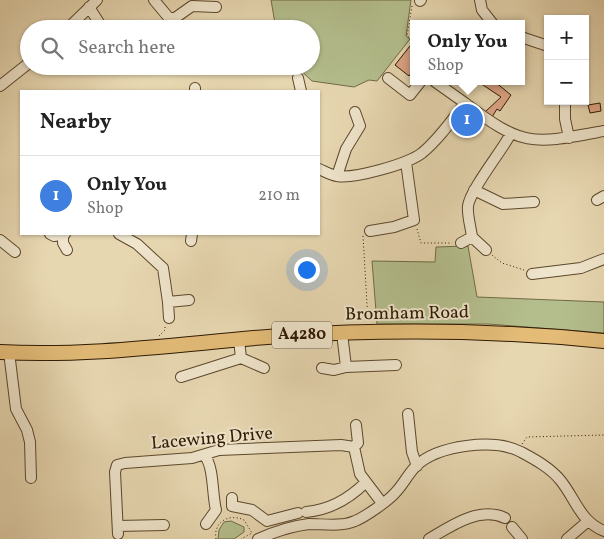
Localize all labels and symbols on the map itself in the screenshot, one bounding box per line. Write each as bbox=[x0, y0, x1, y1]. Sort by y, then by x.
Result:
pin: 1 bbox=[451, 101, 483, 139]
your location bbox=[294, 257, 320, 283]
street label: Bromham Road bbox=[345, 300, 469, 328]
road number: A4280 bbox=[272, 322, 332, 348]
street label: Lacewing Drive bbox=[150, 421, 274, 457]

